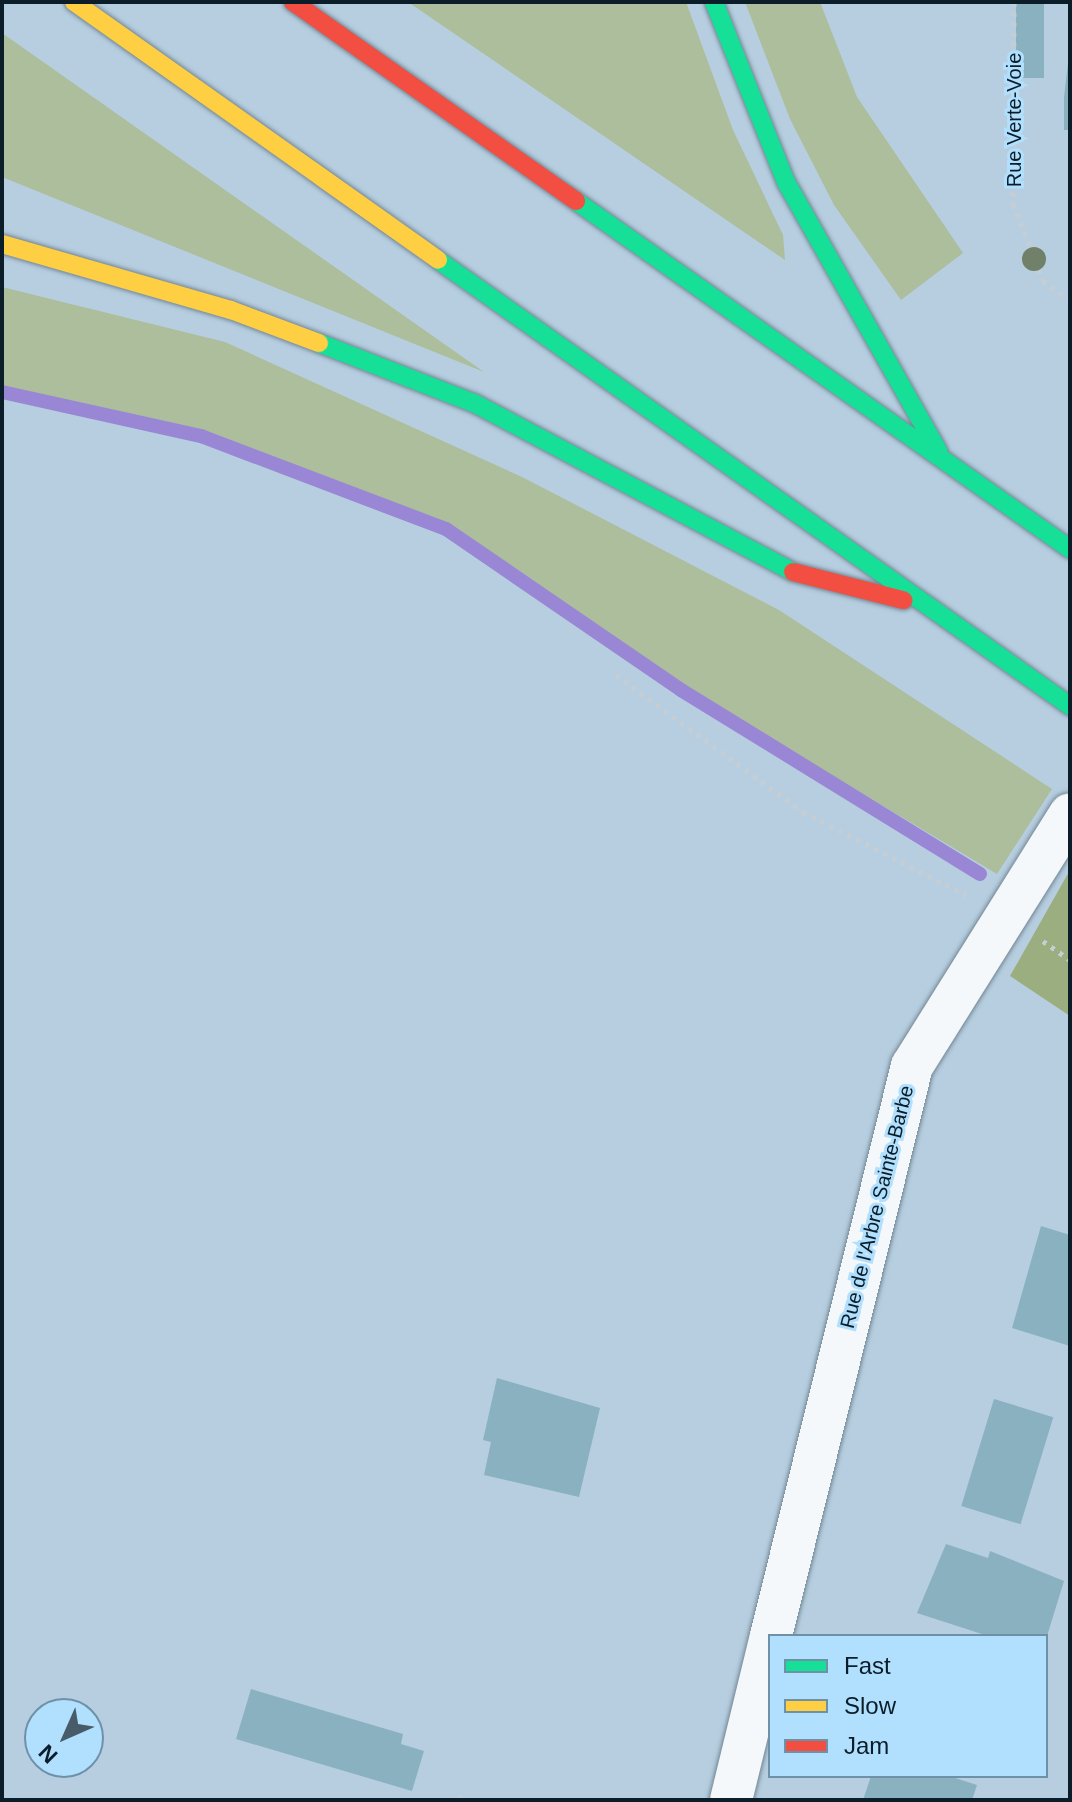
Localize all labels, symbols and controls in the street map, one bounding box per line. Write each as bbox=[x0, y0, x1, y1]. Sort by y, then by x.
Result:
street label: Rue Verte-Voie bbox=[1002, 53, 1026, 187]
street label: Rue de l'Arbre Sainte-Barbe bbox=[835, 1083, 919, 1331]
legend bbox=[768, 1634, 1048, 1778]
text: Fast bbox=[844, 1652, 891, 1679]
text: Slow bbox=[844, 1692, 896, 1719]
north arrow bbox=[24, 1698, 104, 1778]
text: Jam bbox=[844, 1732, 889, 1759]
text: N bbox=[34, 1739, 63, 1768]

